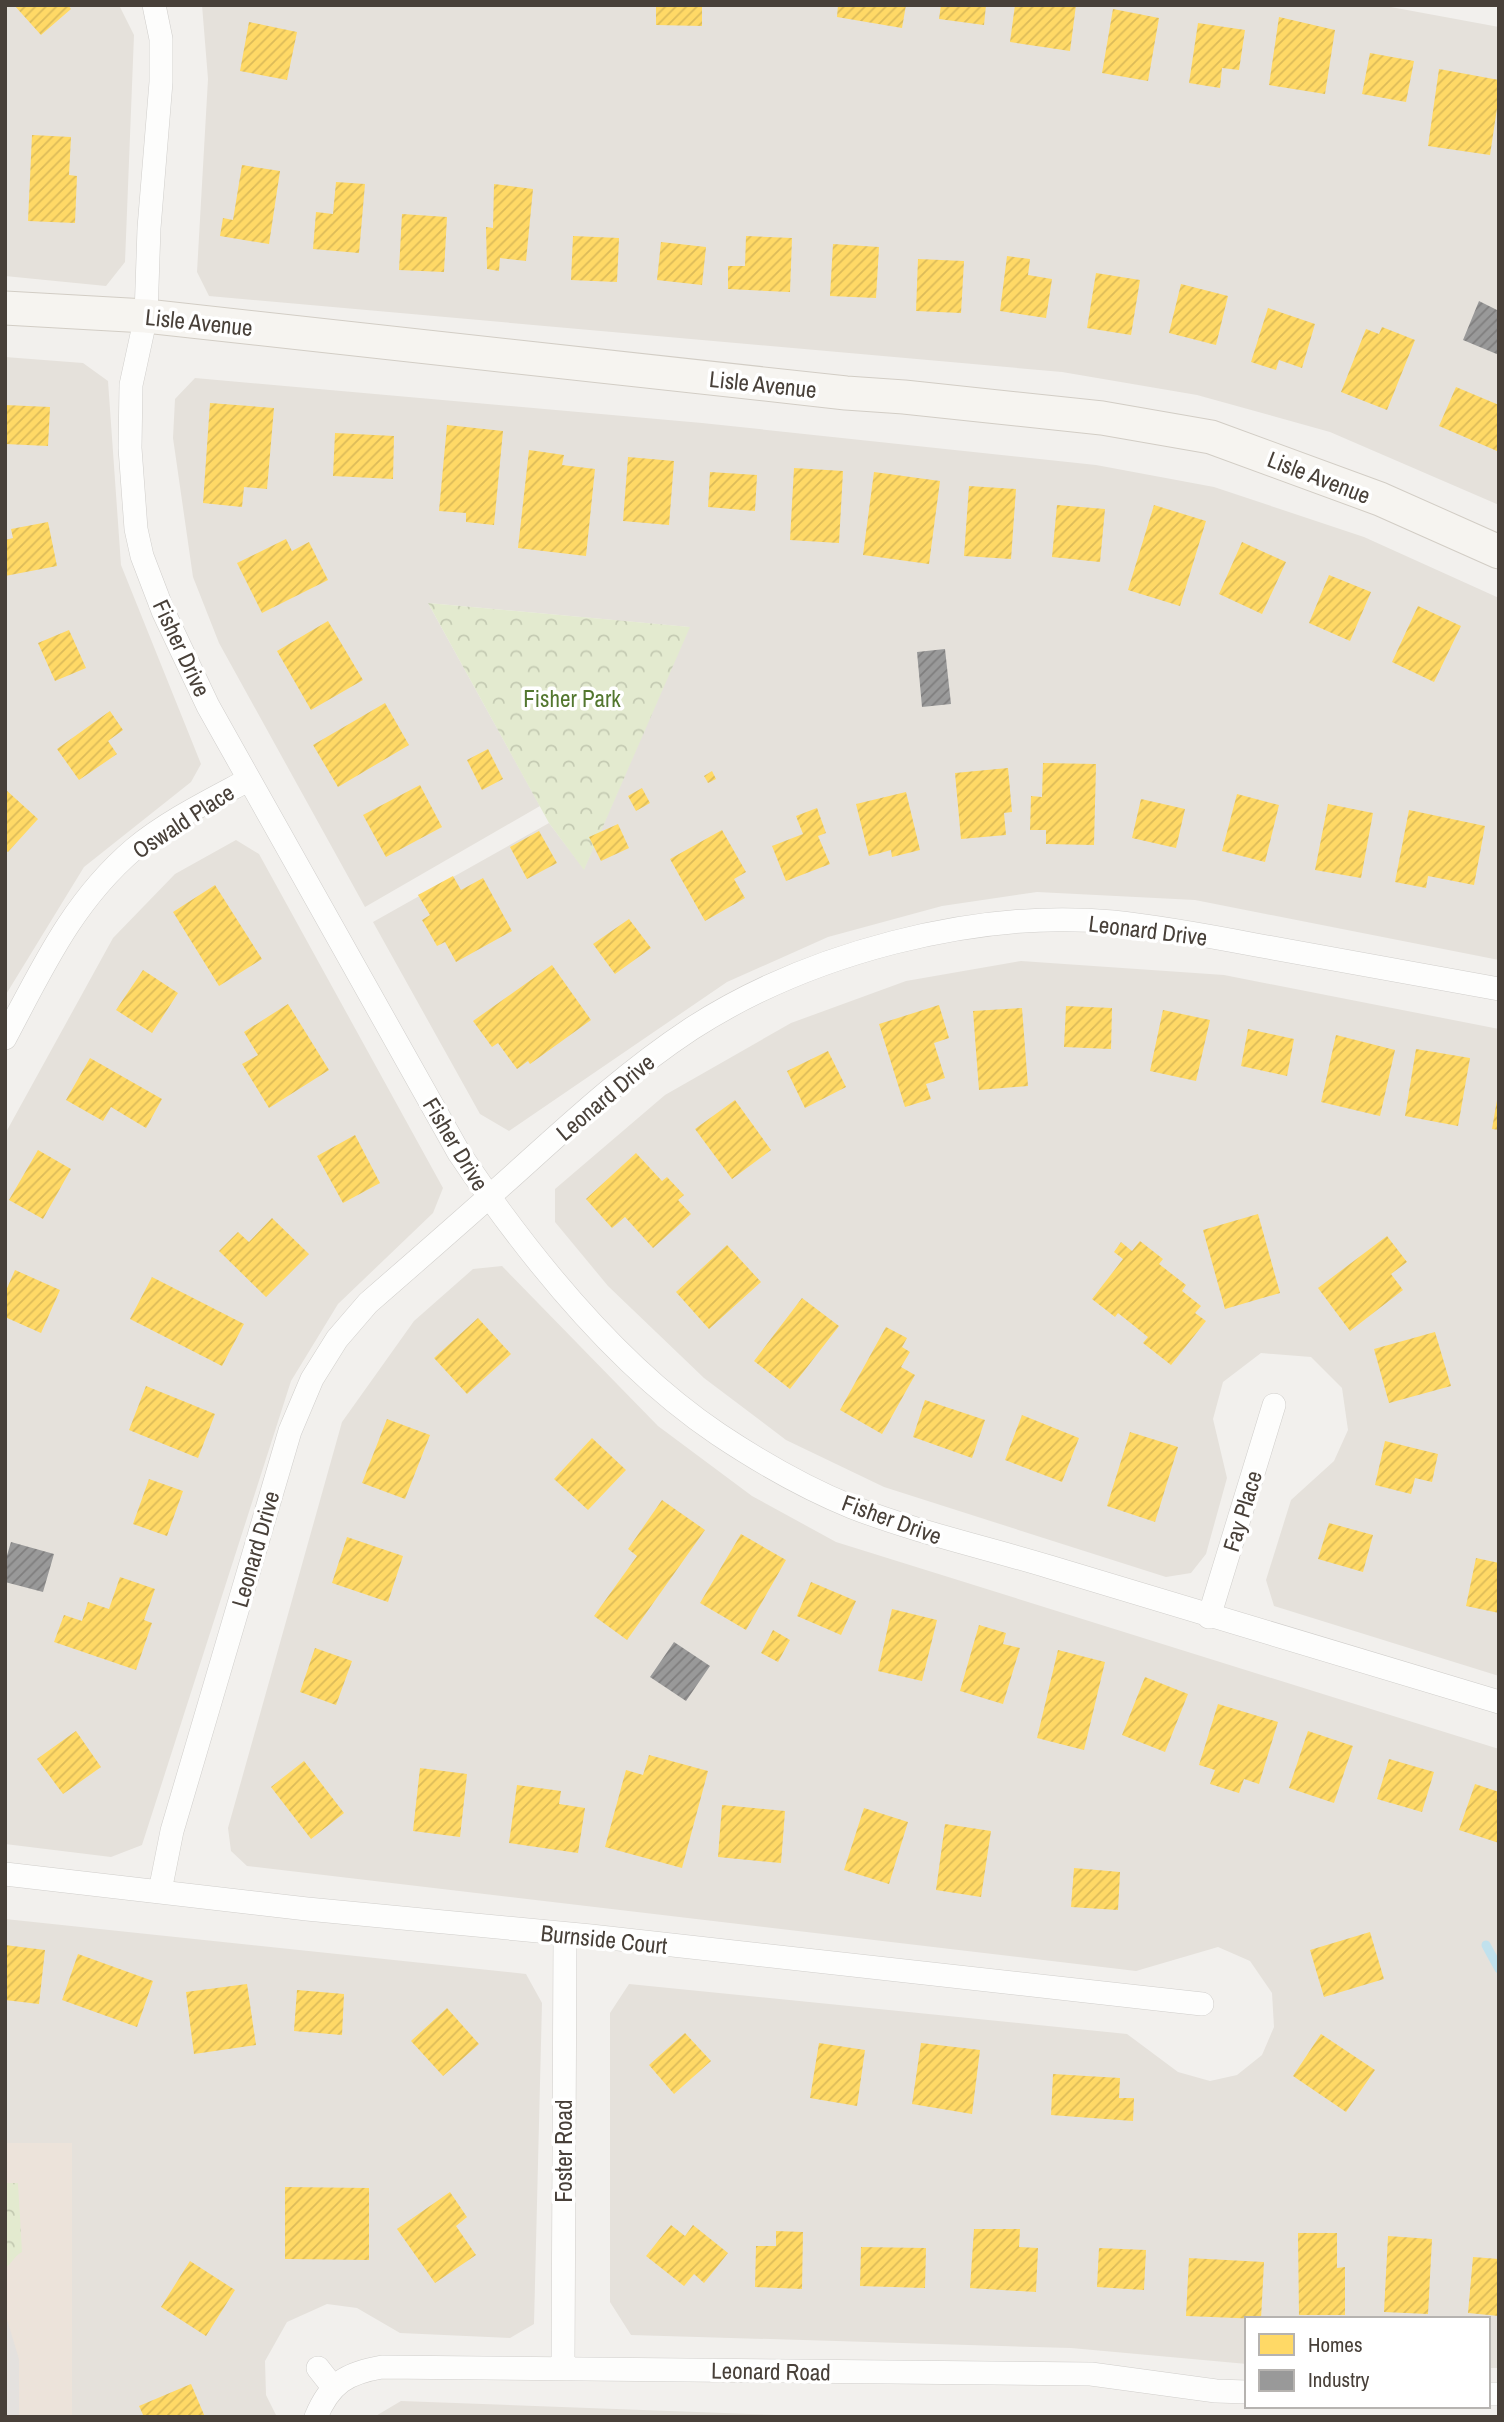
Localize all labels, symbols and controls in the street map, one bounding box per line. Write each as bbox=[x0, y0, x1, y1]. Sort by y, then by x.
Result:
street label: Lisle Avenue bbox=[144, 301, 254, 343]
street label: Lisle Avenue bbox=[708, 363, 818, 405]
street label: Lisle Avenue bbox=[1263, 443, 1375, 511]
street label: Fisher Drive bbox=[146, 594, 218, 702]
park label: Fisher Park bbox=[523, 683, 621, 714]
street label: Oswald Place bbox=[126, 777, 240, 865]
street label: Leonard Drive bbox=[1087, 907, 1209, 953]
street label: Leonard Drive bbox=[549, 1047, 661, 1147]
street label: Fisher Drive bbox=[416, 1092, 496, 1196]
street label: Fay Place bbox=[1215, 1467, 1269, 1555]
street label: Leonard Drive bbox=[224, 1487, 286, 1611]
street label: Fisher Drive bbox=[838, 1487, 946, 1551]
street label: Burnside Court bbox=[539, 1917, 669, 1961]
street label: Foster Road bbox=[548, 2100, 579, 2202]
legend bbox=[1245, 2317, 1490, 2408]
text: Homes bbox=[1308, 2330, 1363, 2359]
street label: Leonard Road bbox=[711, 2354, 831, 2388]
text: Industry bbox=[1308, 2365, 1370, 2394]

